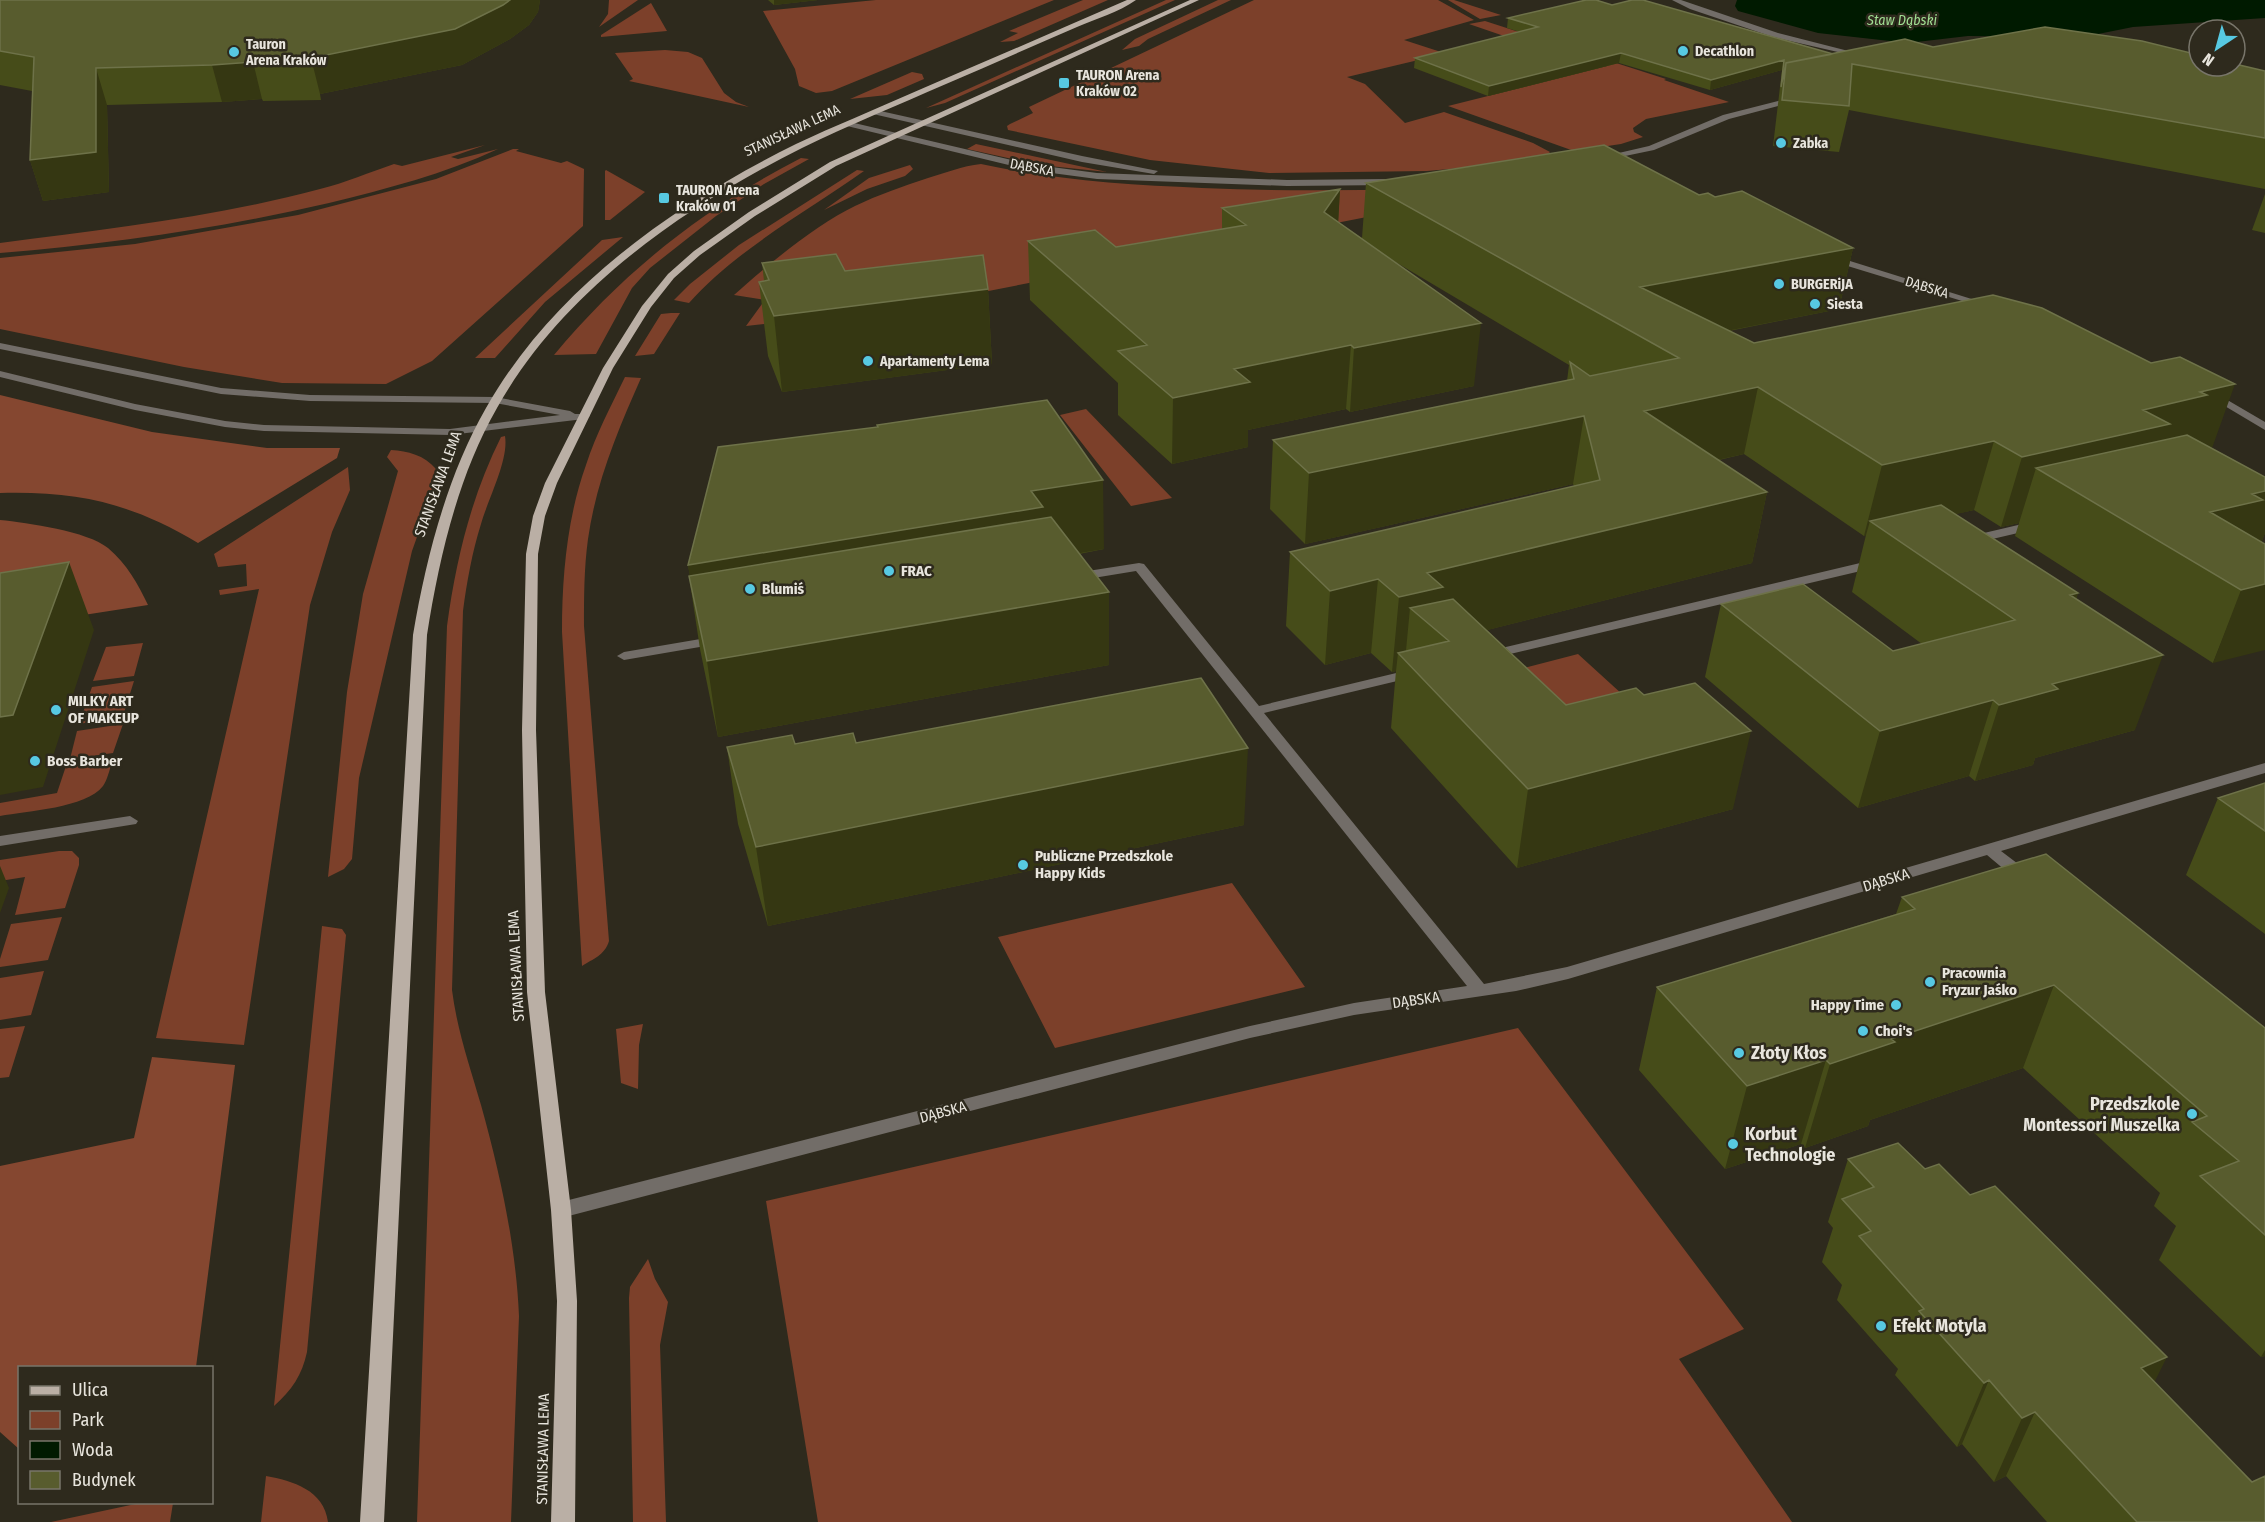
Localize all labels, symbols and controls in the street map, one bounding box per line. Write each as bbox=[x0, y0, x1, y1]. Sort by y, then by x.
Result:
water label: Staw Dąbski bbox=[1866, 12, 1937, 29]
north arrow bbox=[2187, 18, 2247, 78]
place label: Tauron Arena Kraków bbox=[245, 36, 327, 69]
place label: Decathlon bbox=[1695, 43, 1754, 60]
marker: Decathlon bbox=[1676, 44, 1690, 58]
marker: Tauron Arena Kraków bbox=[227, 45, 241, 59]
text: N bbox=[2199, 49, 2218, 70]
place label: TAURON Arena Kraków 02 bbox=[1076, 67, 1159, 100]
marker: TAURON Arena Kraków 02 bbox=[1057, 76, 1071, 90]
street label: STANISŁAWA LEMA bbox=[742, 101, 843, 160]
place label: Zabka bbox=[1793, 135, 1828, 152]
marker: Zabka bbox=[1774, 136, 1788, 150]
street label: DĄBSKA bbox=[1008, 155, 1056, 180]
place label: TAURON Arena Kraków 01 bbox=[676, 182, 759, 215]
marker: TAURON Arena Kraków 01 bbox=[657, 191, 671, 205]
street label: DĄBSKA bbox=[1903, 273, 1951, 302]
place label: BURGERiJA bbox=[1791, 276, 1853, 293]
marker: BURGERiJA bbox=[1772, 277, 1786, 291]
place label: Siesta bbox=[1827, 296, 1863, 313]
marker: Siesta bbox=[1808, 297, 1822, 311]
place label: Apartamenty Lema bbox=[879, 353, 990, 370]
marker: Apartamenty Lema bbox=[861, 354, 875, 368]
street label: STANISŁAWA LEMA bbox=[410, 428, 466, 539]
place label: FRAC bbox=[901, 562, 932, 580]
marker: FRAC bbox=[882, 564, 896, 578]
place label: Blumiś bbox=[762, 580, 805, 598]
marker: Blumiś bbox=[743, 582, 757, 596]
place label: MILKY ART OF MAKEUP bbox=[68, 692, 139, 727]
marker: MILKY ART OF MAKEUP bbox=[49, 703, 63, 717]
place label: Boss Barber bbox=[47, 752, 123, 770]
marker: Boss Barber bbox=[28, 754, 42, 768]
place label: Publiczne Przedszkole Happy Kids bbox=[1035, 847, 1174, 882]
marker: Publiczne Przedszkole Happy Kids bbox=[1016, 858, 1030, 872]
street label: DĄBSKA bbox=[1861, 864, 1912, 896]
street label: STANISŁAWA LEMA bbox=[504, 910, 528, 1022]
place label: Pracownia Fryzur Jaśko bbox=[1942, 964, 2017, 999]
marker: Pracownia Fryzur Jaśko bbox=[1923, 975, 1937, 989]
street label: DĄBSKA bbox=[1391, 988, 1441, 1012]
place label: Happy Time bbox=[1811, 996, 1884, 1014]
marker: Happy Time bbox=[1889, 998, 1903, 1012]
place label: Choi's bbox=[1875, 1022, 1913, 1040]
marker: Choi's bbox=[1856, 1024, 1870, 1038]
place label: Złoty Kłos bbox=[1751, 1042, 1827, 1064]
marker: Złoty Kłos bbox=[1732, 1046, 1746, 1060]
place label: Przedszkole Montessori Muszelka bbox=[2023, 1093, 2180, 1136]
street label: DĄBSKA bbox=[918, 1097, 968, 1127]
marker: Przedszkole Montessori Muszelka bbox=[2185, 1107, 2199, 1121]
place label: Korbut Technologie bbox=[1745, 1123, 1835, 1166]
marker: Korbut Technologie bbox=[1726, 1137, 1740, 1151]
place label: Efekt Motyla bbox=[1893, 1315, 1987, 1337]
marker: Efekt Motyla bbox=[1874, 1319, 1888, 1333]
legend bbox=[18, 1366, 213, 1504]
text: Ulica bbox=[72, 1379, 108, 1401]
street label: STANISŁAWA LEMA bbox=[533, 1393, 553, 1505]
text: Park bbox=[72, 1409, 105, 1431]
text: Woda bbox=[72, 1439, 113, 1461]
text: Budynek bbox=[72, 1469, 136, 1491]

